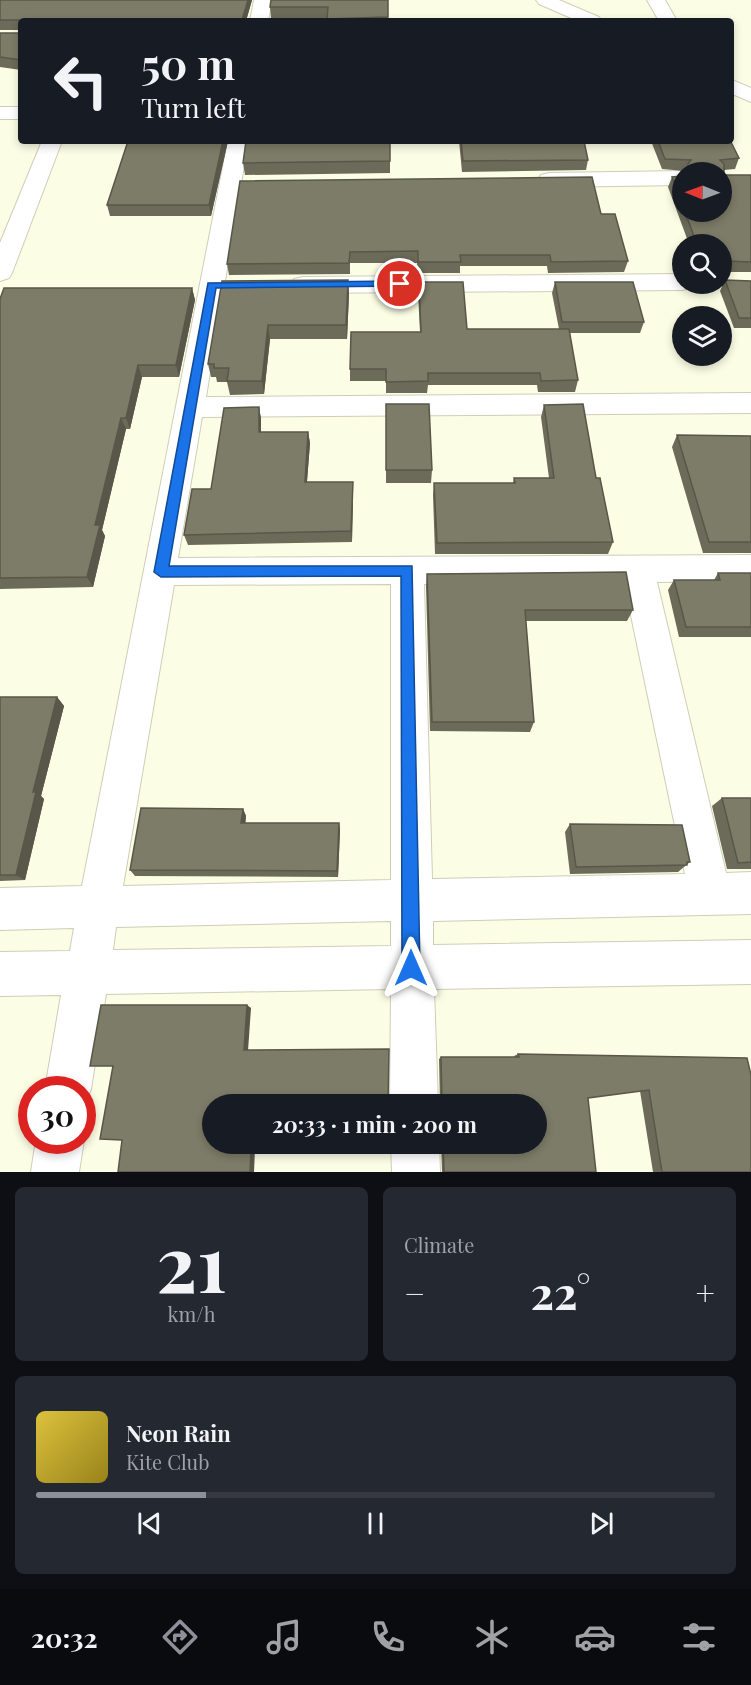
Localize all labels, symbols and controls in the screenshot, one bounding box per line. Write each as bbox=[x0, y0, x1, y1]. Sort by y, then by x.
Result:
text: 50 m bbox=[141, 35, 235, 91]
icon: left bbox=[42, 42, 120, 120]
text: Turn left bbox=[141, 89, 245, 125]
north arrow bbox=[672, 162, 732, 222]
map controls bbox=[672, 162, 732, 366]
button: search bbox=[672, 234, 732, 294]
pin bbox=[374, 258, 425, 309]
icon: arrive bbox=[383, 267, 416, 300]
button: layers bbox=[672, 306, 732, 366]
position arrow bbox=[379, 936, 443, 1000]
speed limit sign: 30 bbox=[18, 1076, 96, 1154]
text: 20:33 · 1 min · 200 m bbox=[272, 1109, 477, 1139]
text: 21 bbox=[156, 1209, 227, 1313]
text: Climate bbox=[404, 1231, 474, 1258]
text: 22° bbox=[531, 1261, 590, 1321]
text: − bbox=[404, 1270, 425, 1314]
text: + bbox=[696, 1270, 715, 1314]
text: km/h bbox=[168, 1300, 215, 1327]
text: Neon Rain bbox=[126, 1418, 231, 1448]
text: Kite Club bbox=[126, 1448, 210, 1475]
icon: previous bbox=[133, 1507, 166, 1540]
icon: pause bbox=[359, 1507, 392, 1540]
icon: next bbox=[585, 1507, 618, 1540]
icon: directions bbox=[159, 1616, 201, 1658]
icon: music bbox=[263, 1616, 305, 1658]
icon: phone bbox=[367, 1616, 409, 1658]
icon: climate bbox=[471, 1616, 513, 1658]
icon: car bbox=[574, 1616, 616, 1658]
icon: filters bbox=[678, 1616, 720, 1658]
text: 20:32 bbox=[31, 1619, 98, 1655]

